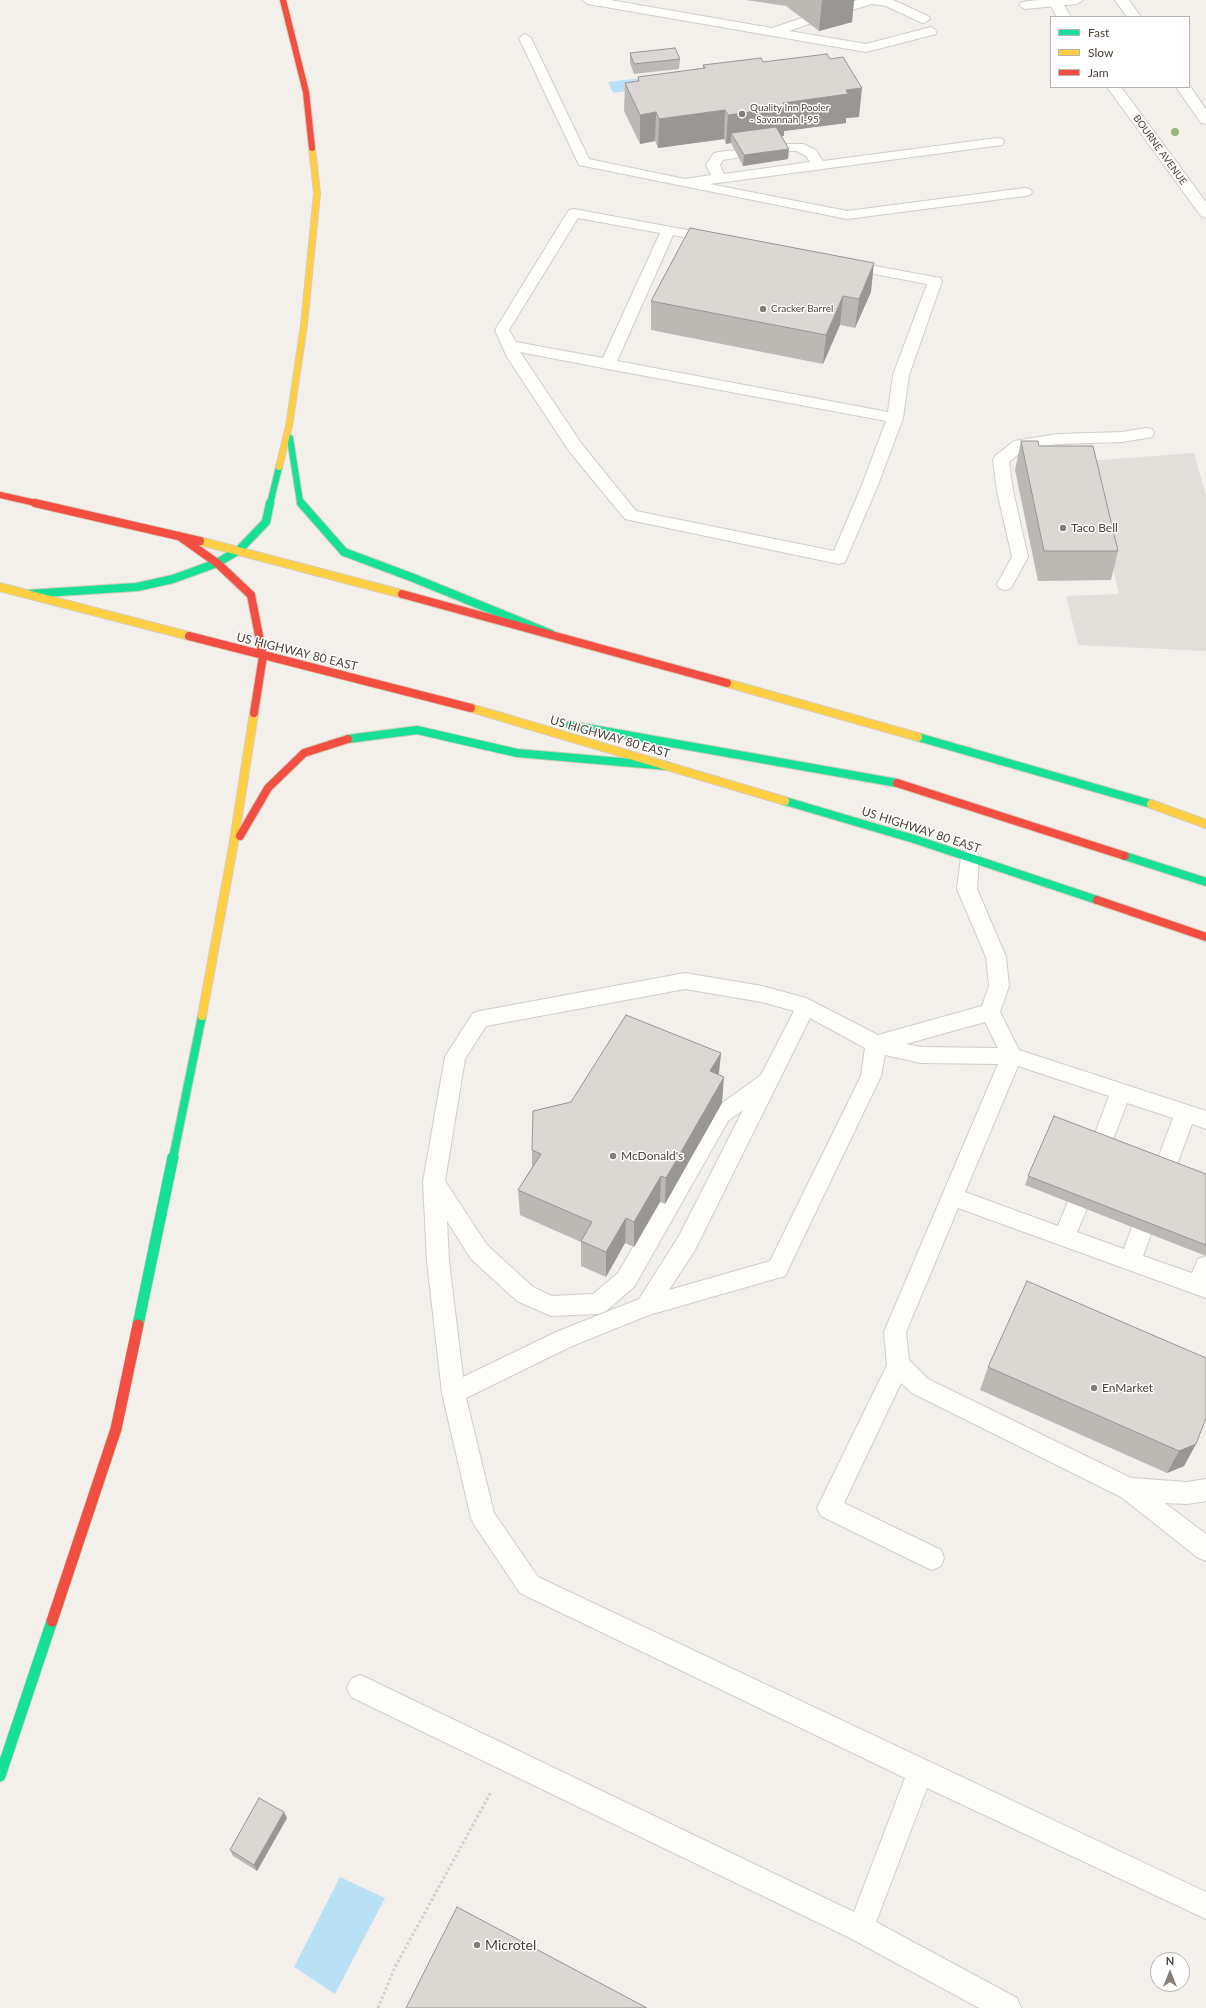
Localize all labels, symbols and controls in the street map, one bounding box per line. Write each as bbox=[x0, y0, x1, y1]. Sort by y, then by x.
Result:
legend bbox=[1050, 16, 1190, 88]
text: Fast bbox=[1088, 25, 1109, 40]
text: Slow bbox=[1088, 45, 1113, 60]
text: Jam bbox=[1088, 65, 1109, 80]
place label: Quality Inn Pooler - Savannah I-95 bbox=[750, 102, 829, 126]
marker: Quality Inn Pooler - Savannah I-95 bbox=[737, 109, 747, 119]
street label: BOURNE AVENUE bbox=[1131, 113, 1189, 187]
place label: Cracker Barrel bbox=[771, 303, 833, 315]
marker: Cracker Barrel bbox=[758, 304, 768, 314]
place label: Taco Bell bbox=[1071, 521, 1118, 535]
marker: Taco Bell bbox=[1058, 523, 1068, 533]
street label: US HIGHWAY 80 EAST bbox=[235, 630, 359, 674]
street label: US HIGHWAY 80 EAST bbox=[548, 713, 672, 761]
street label: US HIGHWAY 80 EAST bbox=[860, 804, 982, 856]
place label: McDonald's bbox=[621, 1149, 683, 1163]
marker: McDonald's bbox=[608, 1151, 618, 1161]
place label: EnMarket bbox=[1102, 1381, 1153, 1395]
marker: EnMarket bbox=[1089, 1383, 1099, 1393]
place label: Microtel bbox=[485, 1937, 536, 1953]
marker: Microtel bbox=[472, 1940, 482, 1950]
north arrow bbox=[1150, 1952, 1190, 1992]
text: N bbox=[1166, 1954, 1174, 1967]

